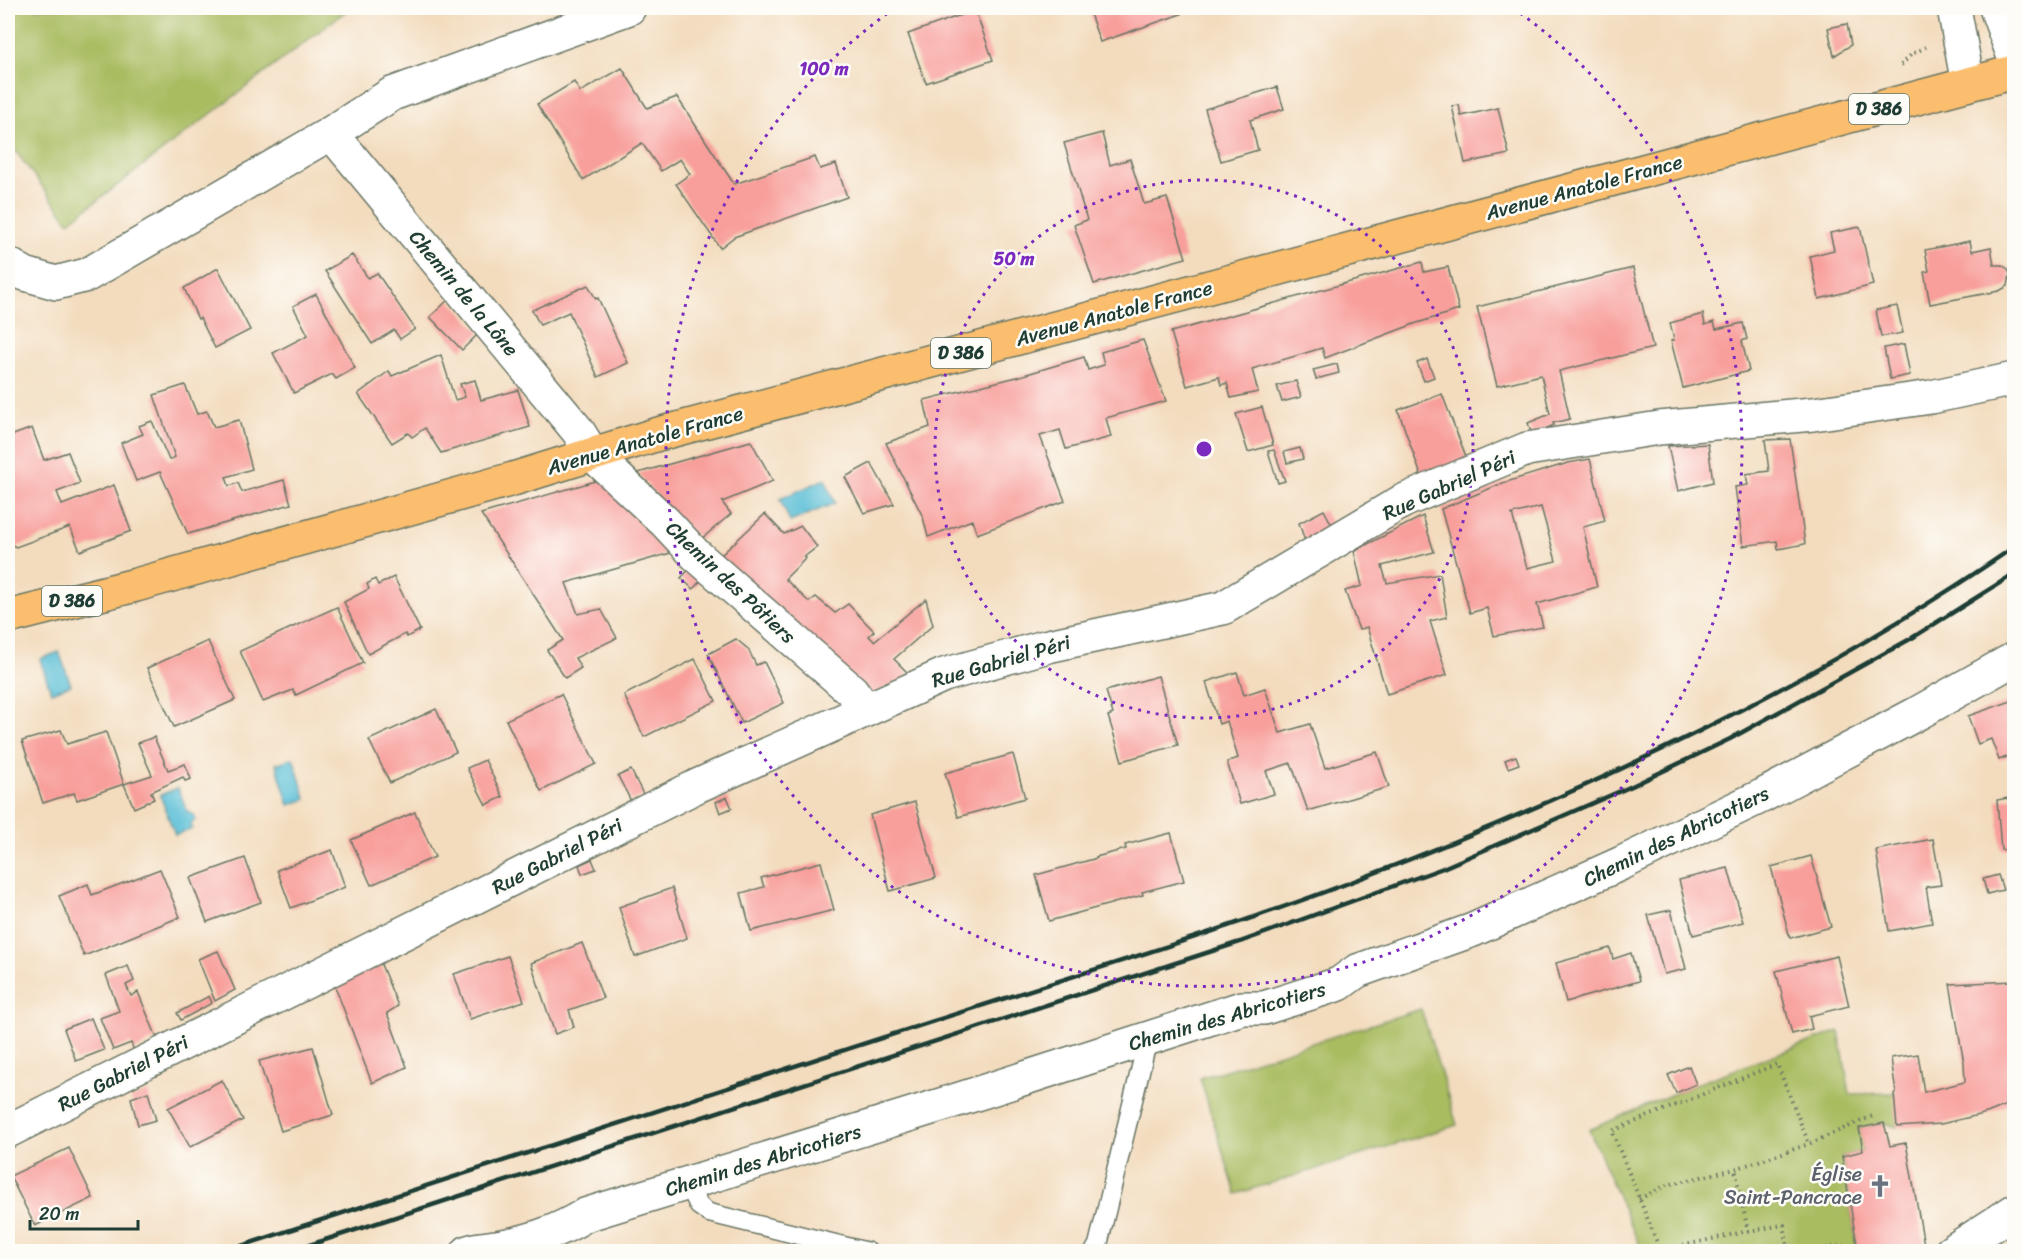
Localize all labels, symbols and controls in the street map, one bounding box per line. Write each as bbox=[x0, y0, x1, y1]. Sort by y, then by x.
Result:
text: 100 m bbox=[800, 53, 849, 85]
road number: D 386 bbox=[1849, 94, 1909, 124]
street label: Avenue Anatole France bbox=[1481, 144, 1687, 231]
street label: Chemin de la Lône bbox=[400, 222, 527, 365]
text: 50 m bbox=[994, 243, 1035, 275]
street label: Avenue Anatole France bbox=[1011, 270, 1217, 357]
road number: D 386 bbox=[931, 338, 991, 368]
street label: Avenue Anatole France bbox=[542, 396, 747, 486]
centre of rings bbox=[1194, 439, 1214, 459]
street label: Rue Gabriel Péri bbox=[1377, 440, 1522, 531]
street label: Chemin des Pôtiers bbox=[657, 512, 805, 653]
road number: D 386 bbox=[42, 586, 102, 616]
street label: Rue Gabriel Péri bbox=[928, 625, 1075, 698]
street label: Chemin des Abricotiers bbox=[1577, 776, 1776, 897]
street label: Rue Gabriel Péri bbox=[486, 808, 629, 904]
street label: Chemin des Abricotiers bbox=[1124, 971, 1331, 1061]
street label: Rue Gabriel Péri bbox=[52, 1025, 195, 1121]
street label: Chemin des Abricotiers bbox=[661, 1114, 866, 1207]
place label: Église Saint-Pancrace bbox=[1724, 1157, 1862, 1215]
church icon: Église Saint-Pancrace bbox=[1867, 1173, 1893, 1199]
scale bar bbox=[30, 1193, 138, 1231]
text: 20 m bbox=[39, 1198, 79, 1230]

